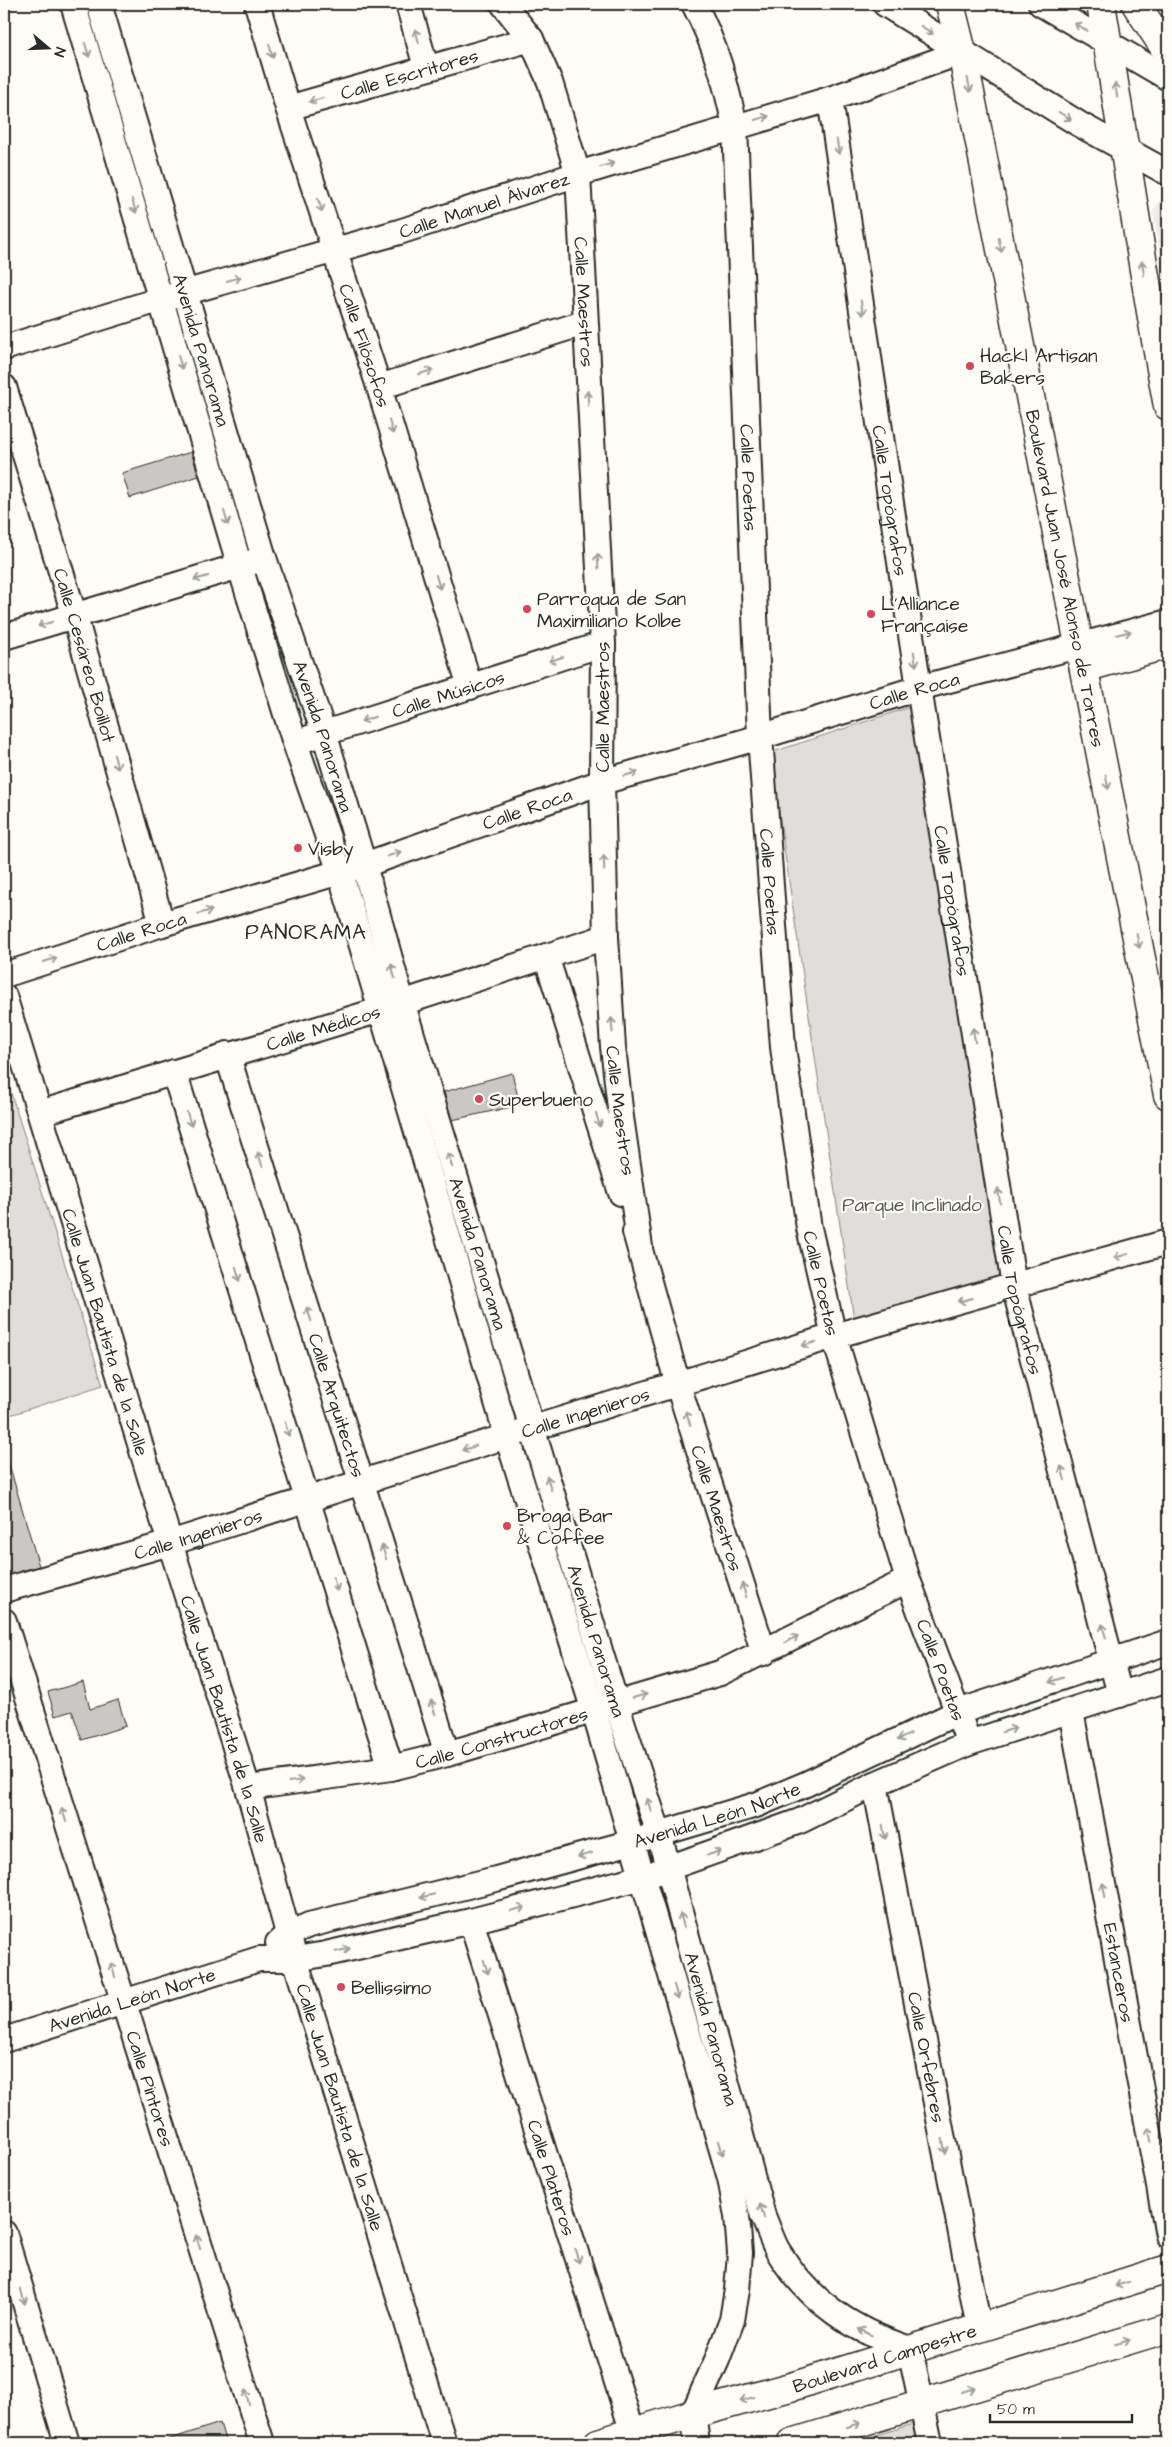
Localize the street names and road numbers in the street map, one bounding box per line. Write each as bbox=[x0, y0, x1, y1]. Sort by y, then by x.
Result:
street label: Calle Escritores bbox=[338, 43, 482, 107]
street label: Calle Manuel Álvarez bbox=[396, 166, 573, 246]
street label: Calle Maestros bbox=[566, 236, 600, 368]
street label: Avenida Panorama bbox=[165, 271, 236, 430]
street label: Calle Filósofos bbox=[331, 280, 396, 411]
street label: Boulevard Juan José Alonso de Torres bbox=[1018, 408, 1111, 750]
street label: Calle Topógrafos bbox=[864, 423, 914, 578]
street label: Calle Poetas bbox=[732, 424, 764, 532]
street label: Calle Cesáreo Boillot bbox=[46, 565, 122, 746]
street label: Calle Maestros bbox=[590, 642, 617, 772]
street label: Avenida Panorama bbox=[285, 657, 359, 816]
street label: Calle Músicos bbox=[389, 664, 508, 726]
street label: Calle Roca bbox=[866, 666, 963, 718]
street label: Calle Roca bbox=[479, 781, 576, 838]
street label: Calle Topógrafos bbox=[926, 824, 977, 978]
street label: Calle Poetas bbox=[752, 828, 787, 936]
street label: Calle Roca bbox=[93, 906, 190, 959]
street label: Calle Médicos bbox=[263, 999, 384, 1059]
street label: Calle Maestros bbox=[598, 1044, 641, 1177]
street label: Avenida Panorama bbox=[441, 1174, 513, 1334]
street label: Calle Juan Bautista de la Salle bbox=[54, 1205, 155, 1459]
street label: Calle Topógrafos bbox=[990, 1224, 1048, 1378]
street label: Calle Poetas bbox=[795, 1228, 846, 1339]
street label: Calle Arquitectos bbox=[301, 1330, 371, 1481]
street label: Calle Ingenieros bbox=[518, 1381, 653, 1446]
street label: Calle Maestros bbox=[683, 1442, 749, 1575]
street label: Calle Ingenieros bbox=[131, 1503, 266, 1568]
street label: Avenida Panorama bbox=[560, 1562, 632, 1721]
street label: Calle Juan Bautista de la Salle bbox=[173, 1592, 274, 1846]
street label: Calle Poetas bbox=[909, 1615, 972, 1725]
street label: Calle Constructores bbox=[413, 1701, 591, 1776]
street label: Avenida León Norte bbox=[631, 1776, 805, 1856]
street label: Estanceros bbox=[1096, 1921, 1140, 2025]
street label: Avenida Panorama bbox=[677, 1949, 745, 2110]
street label: Avenida León Norte bbox=[45, 1962, 219, 2040]
street label: Calle Juan Bautista de la Salle bbox=[288, 1980, 390, 2235]
street label: Calle Orfebres bbox=[900, 1990, 951, 2125]
street label: Calle Pintores bbox=[118, 2028, 180, 2150]
street label: Calle Plateros bbox=[520, 2116, 582, 2239]
street label: Boulevard Campestre bbox=[790, 2318, 980, 2401]

